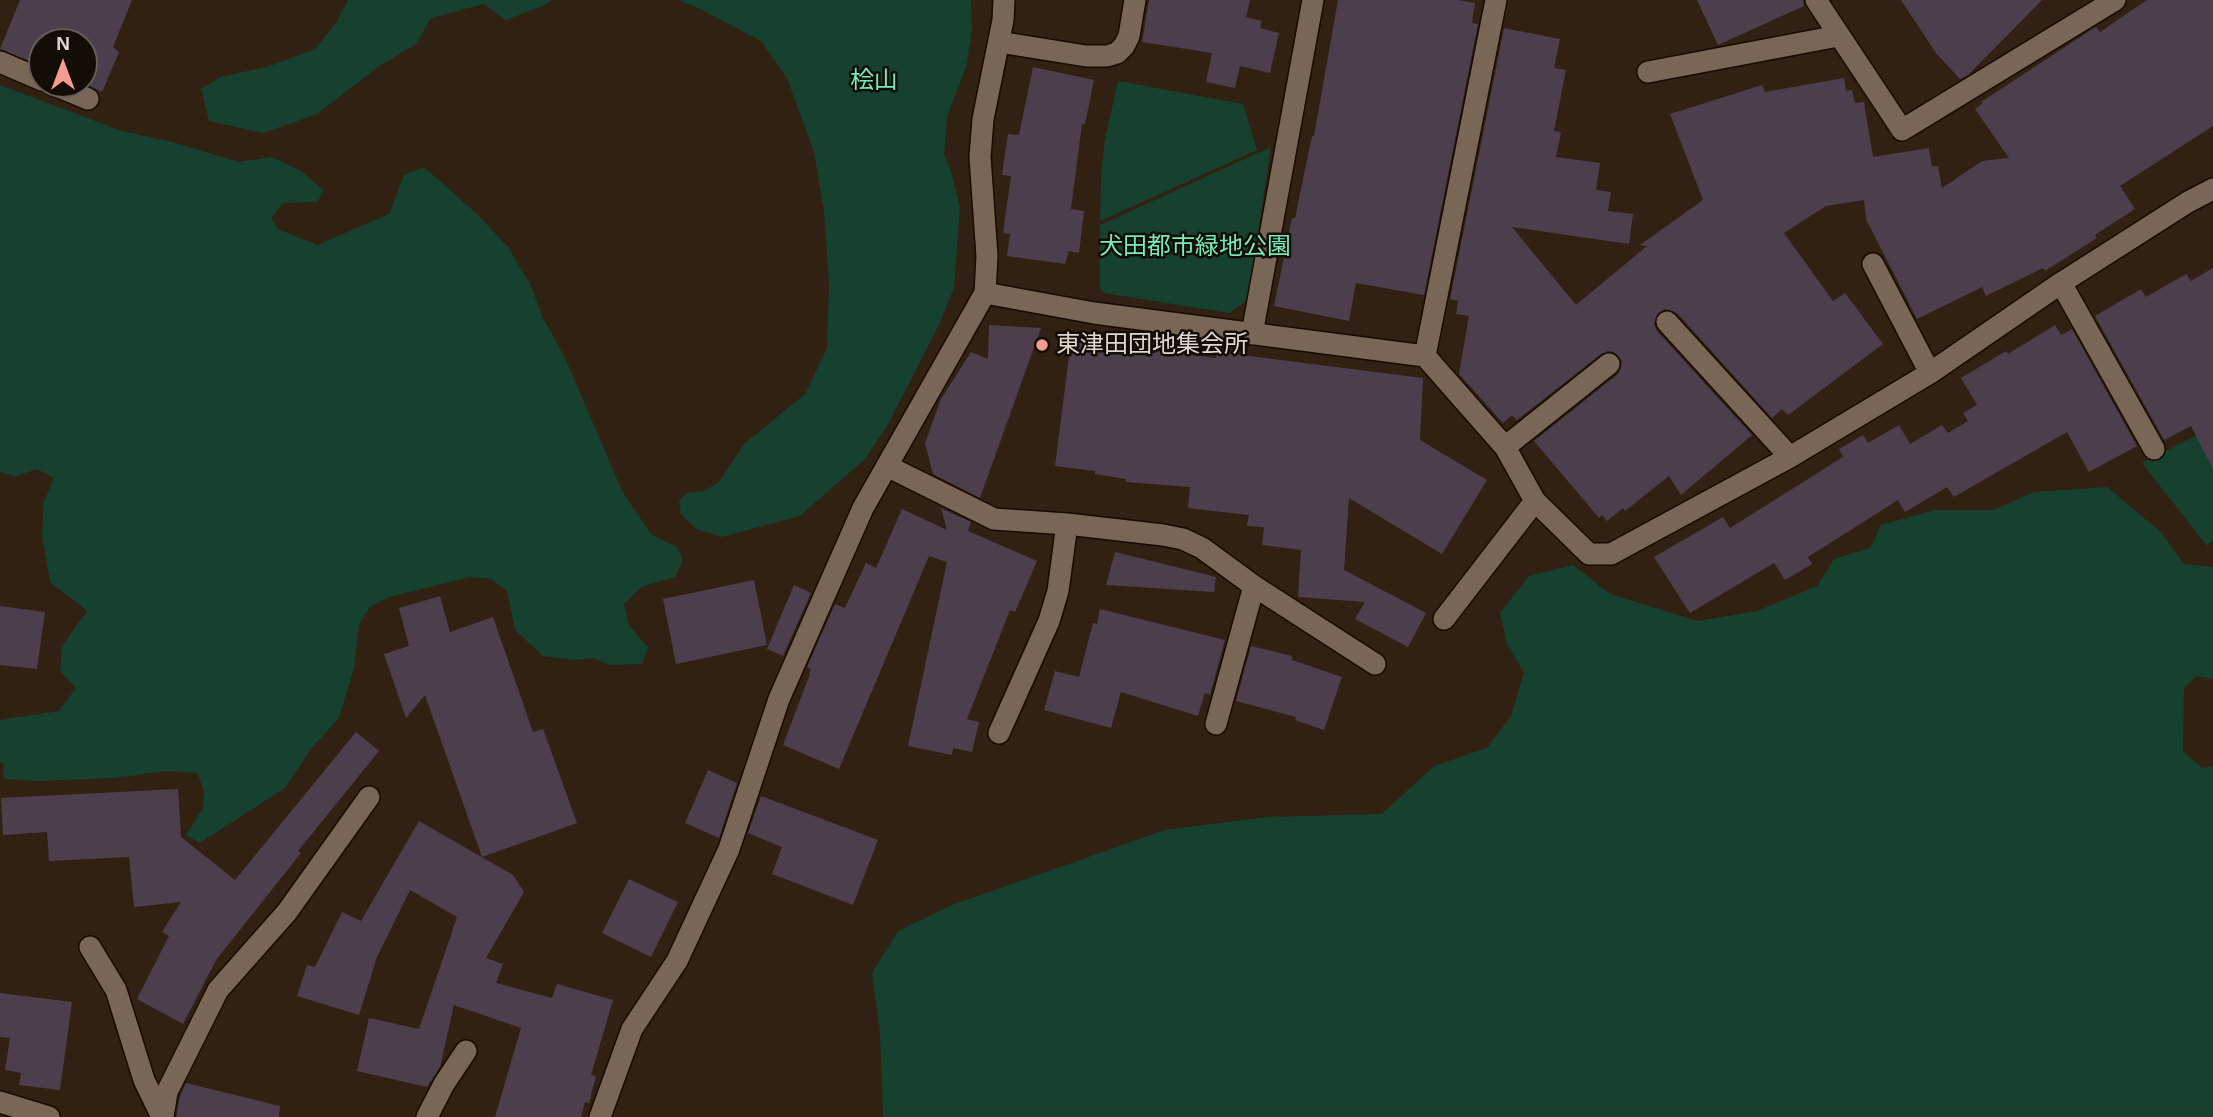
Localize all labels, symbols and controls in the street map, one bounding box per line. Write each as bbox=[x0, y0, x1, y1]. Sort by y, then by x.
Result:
north arrow bbox=[28, 28, 98, 98]
text: N bbox=[56, 33, 70, 54]
park label: 桧山 bbox=[850, 67, 898, 95]
park label: 犬田都市緑地公園 bbox=[1099, 233, 1291, 261]
place label: 東津田団地集会所 bbox=[1056, 331, 1248, 359]
marker: 東津田団地集会所 bbox=[1034, 337, 1050, 353]

